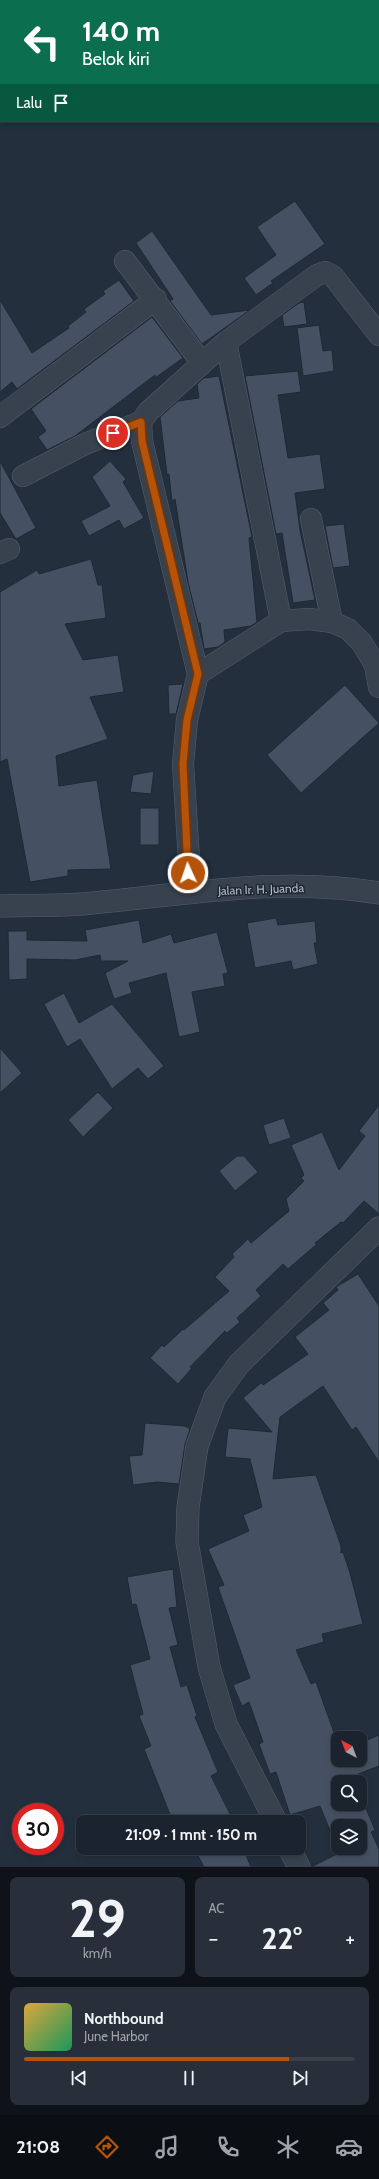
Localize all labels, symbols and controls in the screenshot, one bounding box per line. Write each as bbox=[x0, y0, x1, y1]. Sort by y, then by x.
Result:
text: 140 m bbox=[82, 14, 160, 48]
icon: left bbox=[16, 16, 68, 68]
text: Belok kiri bbox=[82, 48, 150, 70]
icon: arrive bbox=[50, 92, 72, 114]
text: Lalu bbox=[16, 94, 42, 112]
pin bbox=[96, 416, 130, 450]
icon: arrive bbox=[102, 422, 124, 444]
position arrow bbox=[167, 852, 209, 894]
street label: Jalan Ir. H. Juanda bbox=[217, 880, 305, 898]
north arrow bbox=[331, 1731, 367, 1767]
map controls bbox=[331, 1731, 367, 1855]
button: search bbox=[331, 1775, 367, 1811]
speed limit sign: 30 bbox=[12, 1803, 64, 1855]
button: layers bbox=[331, 1819, 367, 1855]
text: 21:09 · 1 mnt · 150 m bbox=[125, 1826, 257, 1844]
text: 29 bbox=[69, 1887, 126, 1950]
text: AC bbox=[209, 1900, 224, 1916]
text: 22° bbox=[262, 1920, 302, 1957]
text: − bbox=[209, 1925, 218, 1952]
text: + bbox=[345, 1925, 355, 1952]
text: km/h bbox=[83, 1945, 111, 1961]
text: Northbound bbox=[84, 2010, 164, 2028]
text: June Harbor bbox=[84, 2028, 149, 2044]
icon: previous bbox=[68, 2067, 90, 2089]
icon: pause bbox=[178, 2067, 200, 2089]
icon: next bbox=[289, 2067, 311, 2089]
icon: directions bbox=[93, 2133, 121, 2161]
icon: music bbox=[153, 2133, 181, 2161]
icon: phone bbox=[214, 2133, 242, 2161]
icon: climate bbox=[274, 2133, 302, 2161]
icon: car bbox=[335, 2133, 363, 2161]
text: 21:08 bbox=[16, 2136, 60, 2158]

